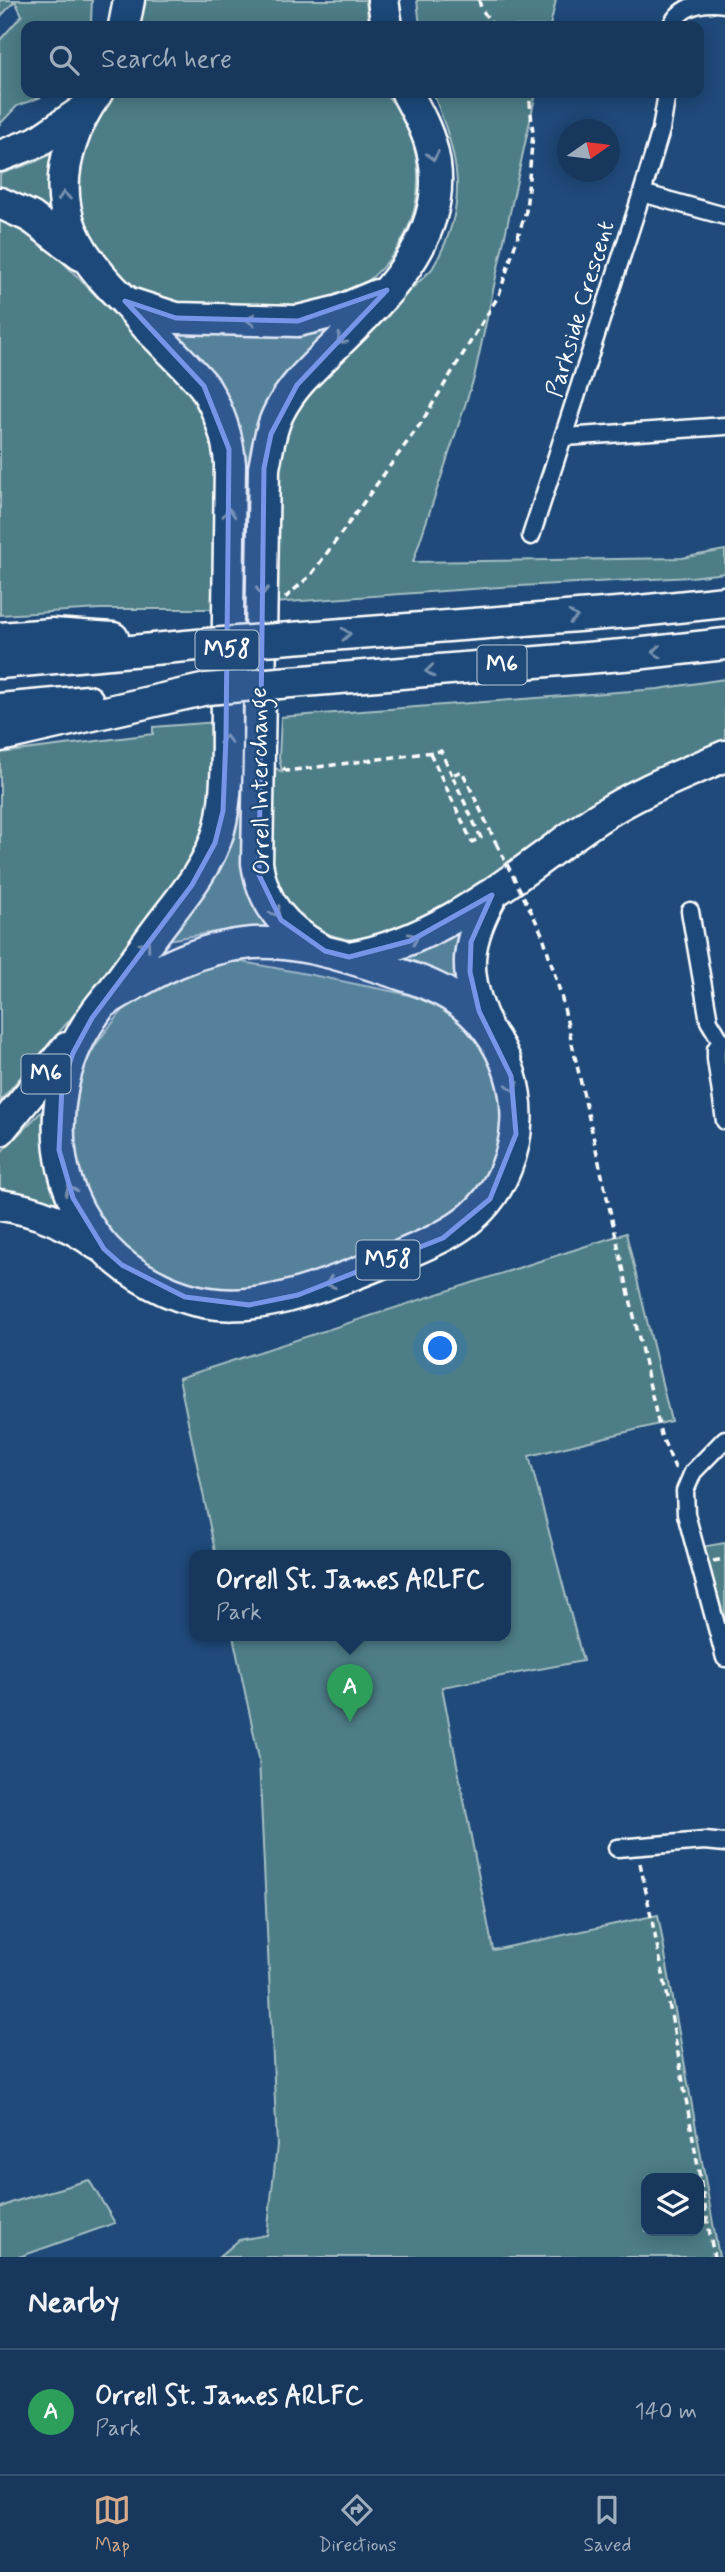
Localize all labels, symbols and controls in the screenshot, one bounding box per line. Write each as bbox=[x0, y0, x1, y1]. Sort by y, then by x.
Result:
search box bbox=[21, 21, 704, 98]
icon: search bbox=[45, 41, 83, 79]
text: Search here bbox=[101, 43, 232, 77]
north arrow bbox=[557, 119, 620, 182]
one-way arrow bbox=[424, 150, 439, 162]
one-way arrow bbox=[57, 190, 72, 201]
street label: Parkside Crescent bbox=[539, 217, 623, 401]
one-way arrow bbox=[245, 312, 256, 328]
one-way arrow bbox=[337, 332, 349, 344]
one-way arrow bbox=[221, 507, 237, 518]
one-way arrow bbox=[254, 586, 270, 597]
one-way arrow bbox=[568, 609, 579, 624]
one-way arrow bbox=[341, 626, 352, 641]
road number: M58 bbox=[196, 630, 258, 670]
one-way arrow bbox=[651, 644, 663, 659]
road number: M6 bbox=[477, 646, 526, 684]
one-way arrow bbox=[425, 663, 436, 678]
street label: Orrell Interchange bbox=[244, 687, 281, 875]
one-way arrow bbox=[218, 735, 234, 745]
one-way arrow bbox=[268, 904, 280, 917]
one-way arrow bbox=[407, 933, 419, 947]
one-way arrow bbox=[137, 940, 150, 953]
road number: M6 bbox=[22, 1054, 70, 1093]
one-way arrow bbox=[505, 1081, 520, 1093]
one-way arrow bbox=[64, 1185, 78, 1197]
road number: M58 bbox=[356, 1240, 420, 1280]
one-way arrow bbox=[325, 1275, 337, 1289]
your location bbox=[423, 1331, 457, 1365]
popup bbox=[189, 1550, 511, 1641]
text: Orrell St. James ARLFC bbox=[216, 1564, 484, 1598]
text: Park bbox=[216, 1598, 262, 1628]
pin: A bbox=[327, 1664, 373, 1722]
map controls bbox=[641, 2173, 704, 2236]
button: layers bbox=[641, 2173, 704, 2236]
text: Nearby bbox=[28, 2283, 119, 2322]
text: Orrell St. James ARLFC bbox=[95, 2380, 363, 2414]
text: A bbox=[43, 2397, 59, 2427]
text: 140 m bbox=[634, 2397, 697, 2427]
text: Park bbox=[95, 2414, 141, 2444]
tab: Map bbox=[93, 2491, 131, 2558]
tab: Directions bbox=[318, 2491, 397, 2558]
tab: Saved bbox=[583, 2491, 631, 2558]

